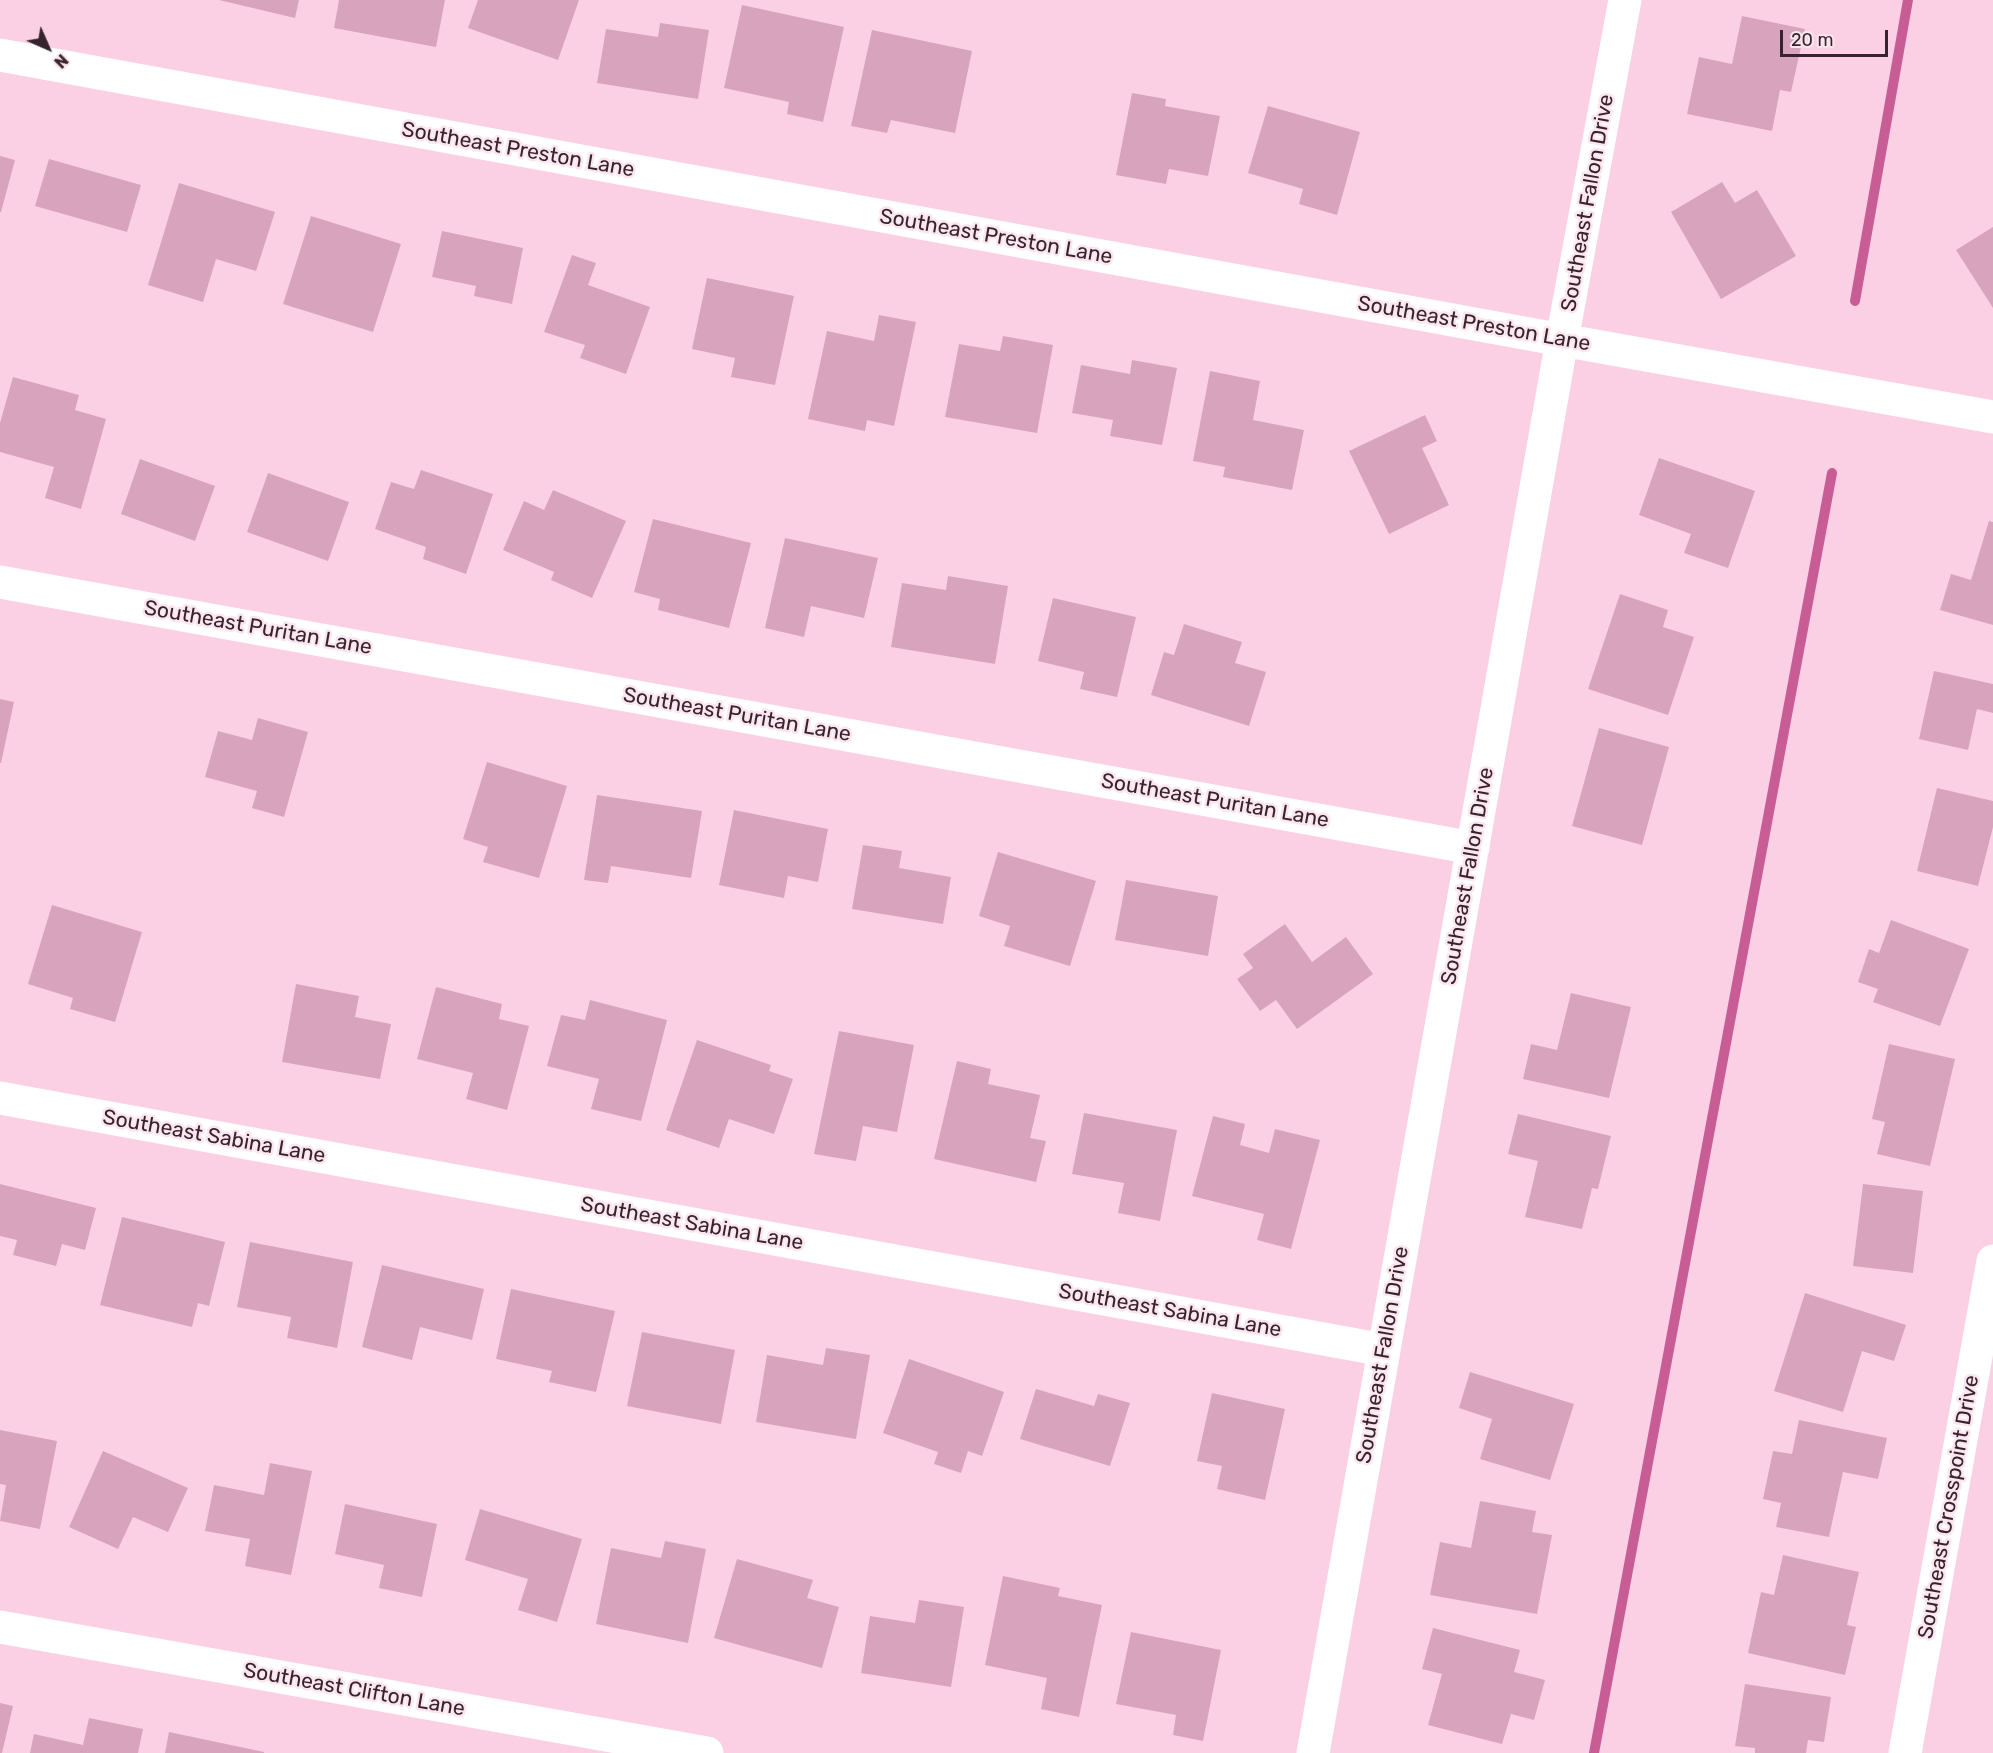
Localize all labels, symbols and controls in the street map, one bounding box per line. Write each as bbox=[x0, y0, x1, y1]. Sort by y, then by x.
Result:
north arrow bbox=[18, 18, 78, 78]
scale bar bbox=[1783, 18, 1891, 56]
text: 20 m bbox=[1791, 29, 1833, 51]
text: N bbox=[50, 50, 72, 72]
street label: Southeast Fallon Drive bbox=[1556, 92, 1620, 314]
street label: Southeast Preston Lane bbox=[400, 117, 636, 183]
street label: Southeast Preston Lane bbox=[878, 204, 1114, 270]
street label: Southeast Preston Lane bbox=[1356, 291, 1592, 357]
street label: Southeast Puritan Lane bbox=[142, 596, 374, 660]
street label: Southeast Puritan Lane bbox=[621, 683, 853, 747]
street label: Southeast Fallon Drive bbox=[1436, 765, 1500, 987]
street label: Southeast Puritan Lane bbox=[1099, 769, 1331, 833]
street label: Southeast Sabina Lane bbox=[101, 1105, 327, 1169]
street label: Southeast Sabina Lane bbox=[579, 1192, 805, 1256]
street label: Southeast Fallon Drive bbox=[1351, 1244, 1415, 1466]
street label: Southeast Sabina Lane bbox=[1057, 1279, 1283, 1343]
street label: Southeast Crosspoint Drive bbox=[1913, 1373, 1985, 1641]
street label: Southeast Clifton Lane bbox=[241, 1658, 467, 1722]

